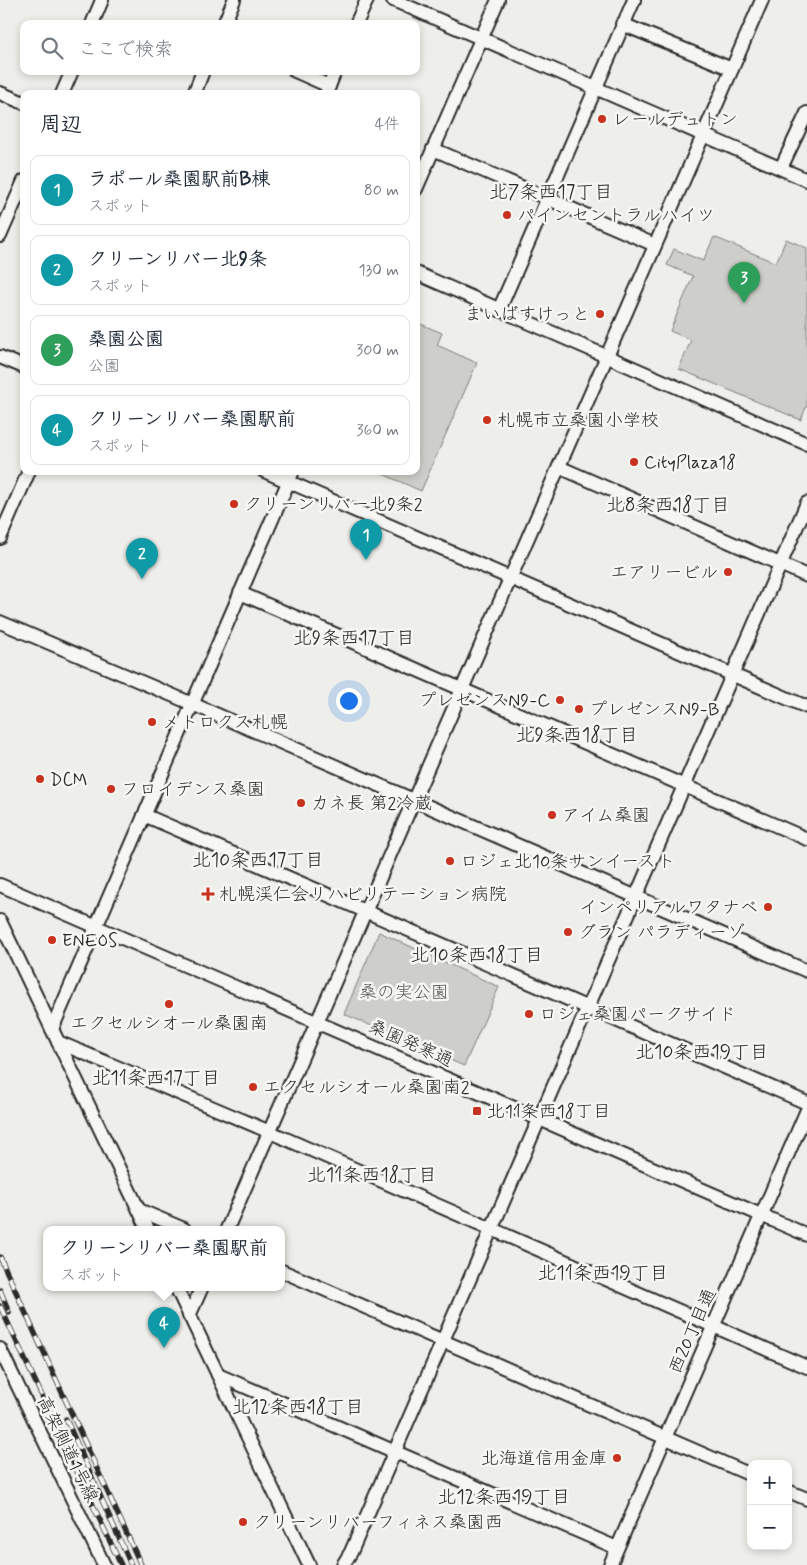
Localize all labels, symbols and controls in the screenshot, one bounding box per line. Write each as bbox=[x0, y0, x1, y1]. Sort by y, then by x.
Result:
search box bbox=[20, 20, 420, 75]
icon: search bbox=[38, 34, 66, 62]
text: ここで検索 bbox=[78, 37, 173, 62]
place label: レールデュトン bbox=[612, 108, 738, 132]
text: 周辺 bbox=[40, 111, 82, 139]
marker: レールデュトン bbox=[596, 113, 608, 125]
text: 4件 bbox=[375, 114, 400, 135]
text: ラポール桑園駅前B棟 bbox=[88, 167, 270, 192]
text: 1 bbox=[53, 180, 61, 201]
text: 80 m bbox=[364, 180, 399, 201]
district label: 北7条西17丁目 bbox=[489, 180, 613, 205]
text: スポット bbox=[88, 196, 152, 217]
place label: パインセントラルハイツ bbox=[517, 204, 715, 228]
marker: パインセントラルハイツ bbox=[501, 209, 513, 221]
text: クリーンリバー北9条 bbox=[88, 247, 267, 272]
text: 2 bbox=[53, 260, 61, 281]
text: 130 m bbox=[358, 260, 399, 281]
pin: 3 bbox=[728, 262, 760, 303]
text: スポット bbox=[88, 276, 152, 297]
place label: まいばすけっと bbox=[464, 303, 590, 327]
marker: まいばすけっと bbox=[594, 308, 606, 320]
text: 桑園公園 bbox=[88, 327, 164, 352]
text: 3 bbox=[53, 340, 61, 361]
text: 300 m bbox=[356, 340, 399, 361]
text: 公園 bbox=[88, 356, 120, 377]
text: クリーンリバー桑園駅前 bbox=[88, 407, 296, 432]
place label: 札幌市立桑園小学校 bbox=[497, 409, 659, 433]
marker: 札幌市立桑園小学校 bbox=[481, 414, 493, 426]
text: 4 bbox=[52, 420, 62, 441]
text: 360 m bbox=[356, 420, 399, 441]
text: スポット bbox=[88, 436, 152, 457]
place label: CityPlaza18 bbox=[644, 451, 736, 475]
marker: CityPlaza18 bbox=[628, 456, 640, 468]
place label: クリーンリバー北9条2 bbox=[244, 493, 423, 517]
district label: 北8条西18丁目 bbox=[606, 493, 730, 518]
marker: クリーンリバー北9条2 bbox=[228, 498, 240, 510]
pin: 1 bbox=[350, 519, 382, 560]
pin: 2 bbox=[126, 538, 158, 579]
place label: エアリービル bbox=[610, 561, 718, 585]
marker: エアリービル bbox=[722, 566, 734, 578]
district label: 北9条西17丁目 bbox=[293, 626, 415, 651]
your location bbox=[336, 688, 362, 714]
place label: プレゼンスN9-C bbox=[418, 689, 550, 713]
marker: プレゼンスN9-C bbox=[554, 694, 566, 706]
place label: プレゼンスN9-B bbox=[589, 698, 719, 722]
marker: プレゼンスN9-B bbox=[573, 703, 585, 715]
place label: メトロクス札幌 bbox=[162, 711, 288, 735]
marker: メトロクス札幌 bbox=[146, 716, 158, 728]
district label: 北9条西18丁目 bbox=[515, 723, 639, 748]
place label: DCM bbox=[50, 768, 88, 792]
marker: DCM bbox=[34, 773, 46, 785]
place label: フロイデンス桑園 bbox=[121, 778, 265, 802]
marker: フロイデンス桑園 bbox=[105, 783, 117, 795]
place label: カネ長 第2冷蔵 bbox=[311, 792, 432, 816]
marker: カネ長 第2冷蔵 bbox=[295, 797, 307, 809]
place label: アイム桑園 bbox=[562, 804, 650, 828]
marker: アイム桑園 bbox=[546, 809, 558, 821]
district label: 北10条西17丁目 bbox=[192, 848, 324, 873]
place label: ロジェ北10条サンイースト bbox=[460, 850, 675, 874]
marker: ロジェ北10条サンイースト bbox=[444, 855, 456, 867]
place label: 札幌渓仁会リハビリテーション病院 bbox=[219, 883, 507, 907]
marker: 札幌渓仁会リハビリテーション病院 bbox=[201, 887, 215, 901]
place label: インペリアルワタナベ bbox=[579, 896, 758, 920]
marker: インペリアルワタナベ bbox=[762, 901, 774, 913]
place label: グラン パラディーゾ bbox=[578, 921, 745, 945]
marker: グラン パラディーゾ bbox=[562, 926, 574, 938]
place label: ENEOS bbox=[62, 929, 117, 953]
marker: ENEOS bbox=[46, 934, 58, 946]
district label: 北10条西18丁目 bbox=[410, 943, 544, 968]
park label: 桑の実公園 bbox=[359, 981, 449, 1005]
marker: エクセルシオール桑園南 bbox=[163, 998, 175, 1010]
place label: ロジェ桑園パークサイド bbox=[539, 1003, 736, 1027]
marker: ロジェ桑園パークサイド bbox=[523, 1008, 535, 1020]
place label: エクセルシオール桑園南 bbox=[70, 1012, 268, 1036]
street label: 桑園発寒通 bbox=[365, 1015, 457, 1073]
district label: 北10条西19丁目 bbox=[635, 1040, 769, 1065]
district label: 北11条西17丁目 bbox=[91, 1066, 221, 1091]
place label: エクセルシオール桑園南2 bbox=[263, 1076, 470, 1100]
marker: エクセルシオール桑園南2 bbox=[247, 1081, 259, 1093]
place label: 北11条西18丁目 bbox=[487, 1100, 611, 1124]
marker: 北11条西18丁目 bbox=[471, 1105, 483, 1117]
district label: 北11条西18丁目 bbox=[307, 1163, 437, 1188]
popup bbox=[43, 1226, 285, 1291]
text: クリーンリバー桑園駅前 bbox=[60, 1236, 268, 1261]
district label: 北11条西19丁目 bbox=[537, 1261, 669, 1286]
text: スポット bbox=[60, 1265, 124, 1286]
street label: 西20丁目通 bbox=[663, 1285, 722, 1378]
pin: 4 bbox=[148, 1307, 180, 1348]
street label: 高架側道1号線 bbox=[31, 1392, 103, 1507]
district label: 北12条西18丁目 bbox=[232, 1395, 364, 1420]
place label: 北海道信用金庫 bbox=[481, 1447, 607, 1471]
marker: 北海道信用金庫 bbox=[611, 1452, 623, 1464]
map controls bbox=[747, 1460, 792, 1550]
button: + bbox=[747, 1460, 792, 1505]
district label: 北12条西19丁目 bbox=[437, 1485, 571, 1510]
button: − bbox=[747, 1505, 792, 1550]
place label: クリーンリバーフィネス桑園西 bbox=[253, 1511, 503, 1535]
marker: クリーンリバーフィネス桑園西 bbox=[237, 1516, 249, 1528]

